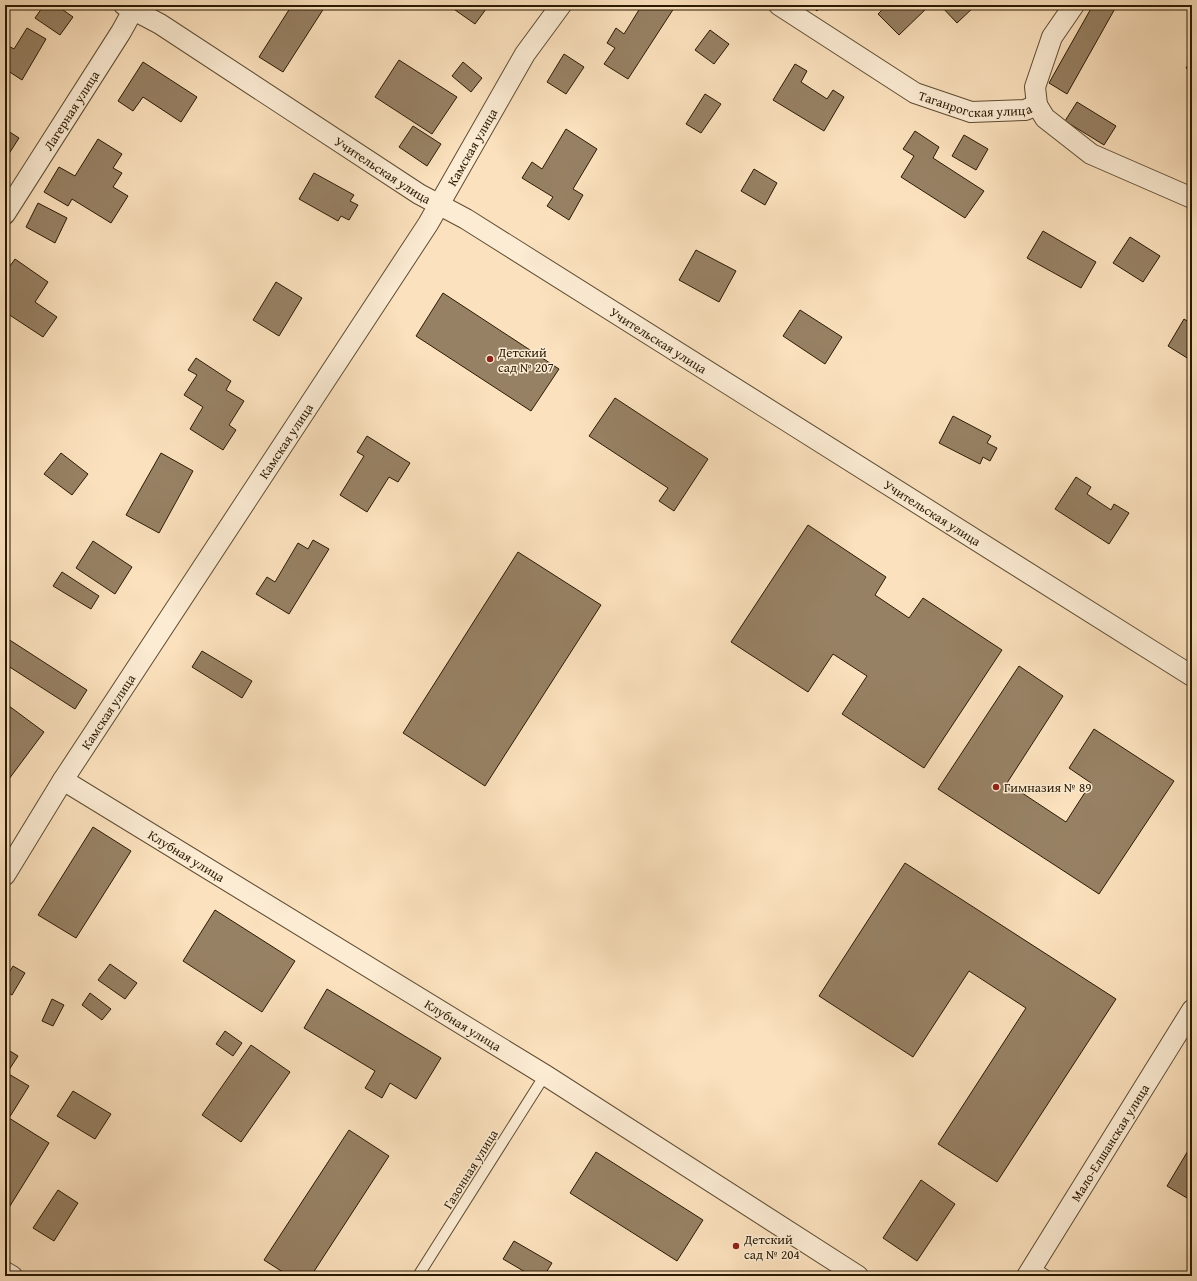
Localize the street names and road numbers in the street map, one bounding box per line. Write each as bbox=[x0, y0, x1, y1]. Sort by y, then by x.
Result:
street label: Лагерная улица bbox=[39, 66, 105, 154]
street label: Таганрогская улица bbox=[916, 86, 1036, 122]
street label: Камская улица bbox=[443, 104, 503, 190]
street label: Учительская улица bbox=[330, 132, 435, 209]
street label: Учительская улица bbox=[606, 303, 711, 379]
street label: Камская улица bbox=[254, 399, 318, 483]
street label: Учительская улица bbox=[880, 475, 985, 551]
street label: Камская улица bbox=[76, 670, 140, 754]
street label: Клубная улица bbox=[144, 825, 229, 887]
street label: Клубная улица bbox=[421, 994, 505, 1056]
street label: Мало-Елшанская улица bbox=[1066, 1080, 1154, 1205]
street label: Газонная улица bbox=[438, 1125, 503, 1213]

